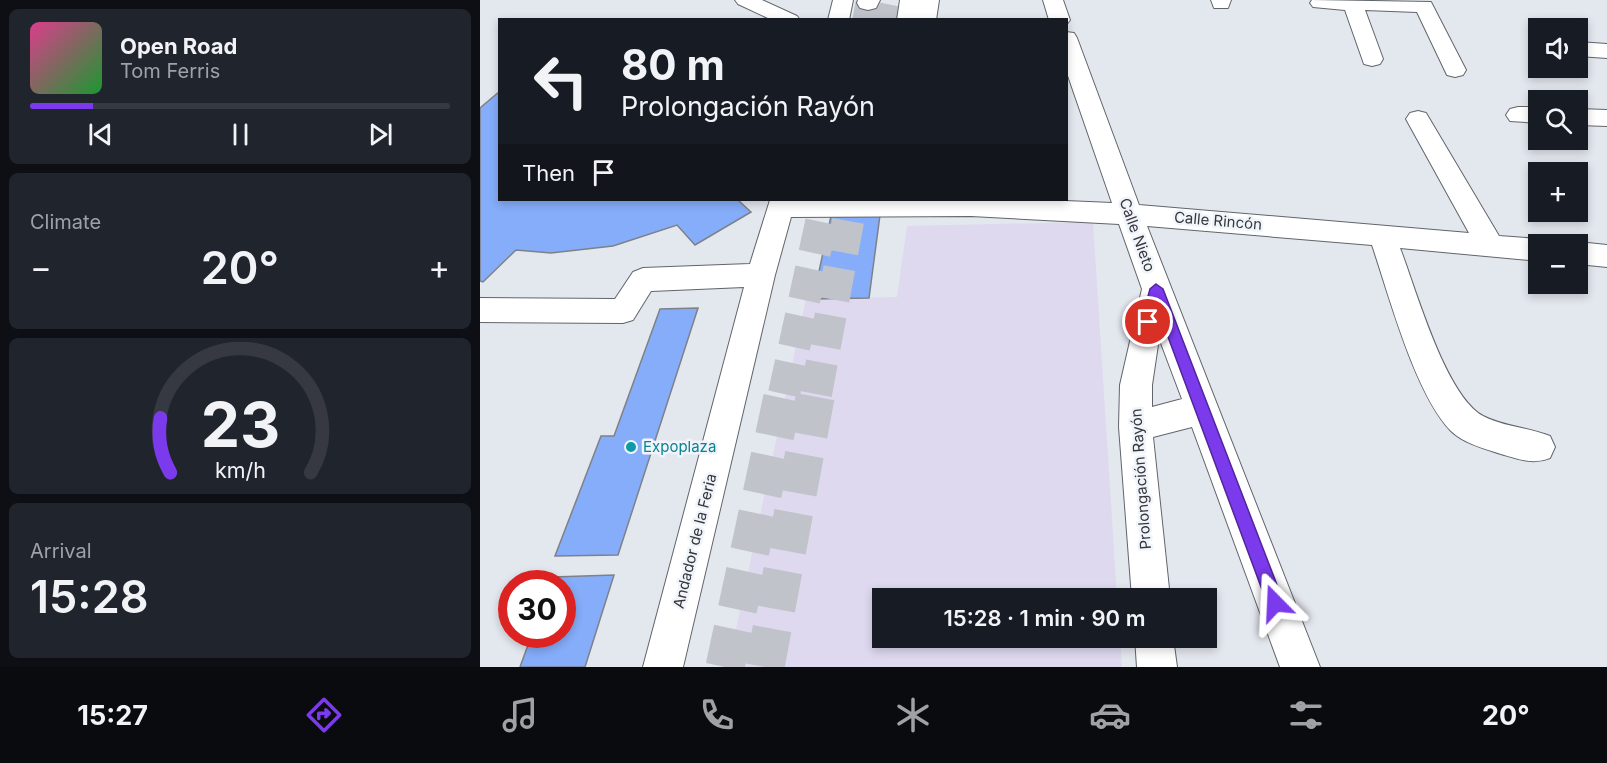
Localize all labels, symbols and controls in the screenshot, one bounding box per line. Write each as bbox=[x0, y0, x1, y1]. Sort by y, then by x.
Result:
map controls bbox=[1528, 18, 1588, 294]
button: sound bbox=[1528, 18, 1588, 78]
text: Open Road bbox=[120, 33, 237, 59]
text: 80 m bbox=[621, 39, 725, 90]
icon: left bbox=[522, 42, 600, 120]
text: Tom Ferris bbox=[120, 59, 220, 83]
text: Prolongación Rayón bbox=[621, 90, 875, 123]
button: search bbox=[1528, 90, 1588, 150]
icon: previous bbox=[84, 118, 117, 151]
icon: pause bbox=[224, 118, 257, 151]
icon: next bbox=[364, 118, 397, 151]
icon: arrive bbox=[587, 156, 620, 189]
text: Then bbox=[522, 160, 575, 186]
button: + bbox=[1528, 162, 1588, 222]
street label: Calle Nieto bbox=[1115, 195, 1160, 274]
street label: Calle Rincón bbox=[1173, 207, 1263, 234]
text: Climate bbox=[30, 210, 101, 234]
button: − bbox=[1528, 234, 1588, 294]
text: 20° bbox=[201, 240, 279, 295]
text: − bbox=[30, 247, 52, 287]
text: + bbox=[428, 247, 450, 287]
pin bbox=[1122, 296, 1173, 347]
icon: arrive bbox=[1131, 305, 1164, 338]
text: 23 bbox=[200, 387, 280, 462]
street label: Prolongación Rayón bbox=[1126, 408, 1155, 550]
place label: Expoplaza bbox=[643, 437, 716, 456]
marker: Expoplaza bbox=[624, 440, 638, 454]
text: km/h bbox=[215, 457, 265, 483]
street label: Andador de la Feria bbox=[669, 472, 720, 610]
text: Arrival bbox=[30, 539, 92, 563]
text: 15:28 bbox=[30, 569, 149, 624]
speed limit sign: 30 bbox=[498, 570, 576, 648]
position arrow bbox=[1243, 571, 1307, 635]
text: 15:28 · 1 min · 90 m bbox=[944, 605, 1145, 631]
icon: directions bbox=[303, 694, 345, 736]
icon: music bbox=[499, 694, 541, 736]
icon: phone bbox=[696, 694, 738, 736]
icon: climate bbox=[892, 694, 934, 736]
icon: car bbox=[1089, 694, 1131, 736]
icon: filters bbox=[1285, 694, 1327, 736]
text: 15:27 bbox=[77, 699, 148, 732]
text: 20° bbox=[1482, 699, 1530, 732]

